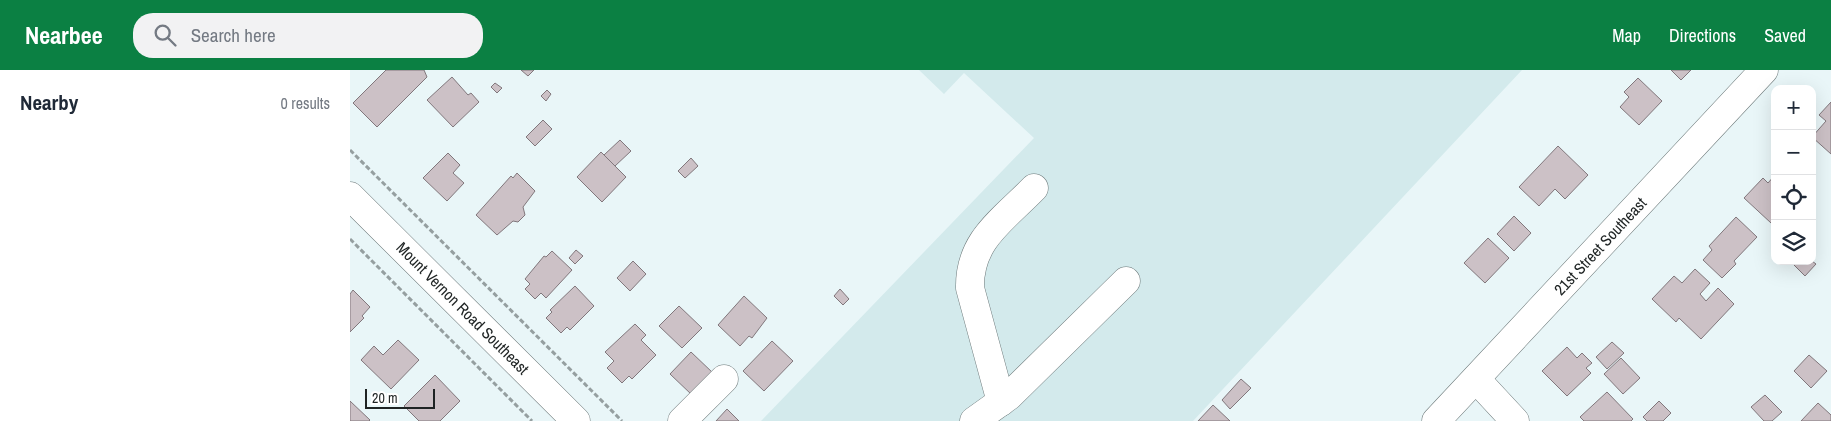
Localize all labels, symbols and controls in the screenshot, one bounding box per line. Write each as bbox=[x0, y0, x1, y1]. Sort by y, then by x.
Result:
search box bbox=[133, 13, 483, 58]
text: Nearbee bbox=[25, 19, 103, 51]
icon: search bbox=[151, 21, 179, 49]
text: Search here bbox=[191, 22, 276, 48]
text: Map bbox=[1612, 23, 1641, 48]
text: Directions bbox=[1669, 23, 1736, 48]
text: Saved bbox=[1764, 23, 1806, 48]
map controls bbox=[1771, 85, 1816, 265]
button: + bbox=[1771, 85, 1816, 130]
text: Nearby bbox=[20, 88, 78, 117]
text: 0 results bbox=[280, 92, 330, 114]
button: − bbox=[1771, 130, 1816, 175]
button: locate bbox=[1771, 175, 1816, 220]
street label: 21st Street Southeast bbox=[1549, 192, 1651, 300]
button: layers bbox=[1771, 220, 1816, 265]
street label: Mount Vernon Road Southeast bbox=[392, 237, 534, 379]
scale bar bbox=[365, 386, 435, 409]
text: 20 m bbox=[372, 389, 398, 407]

